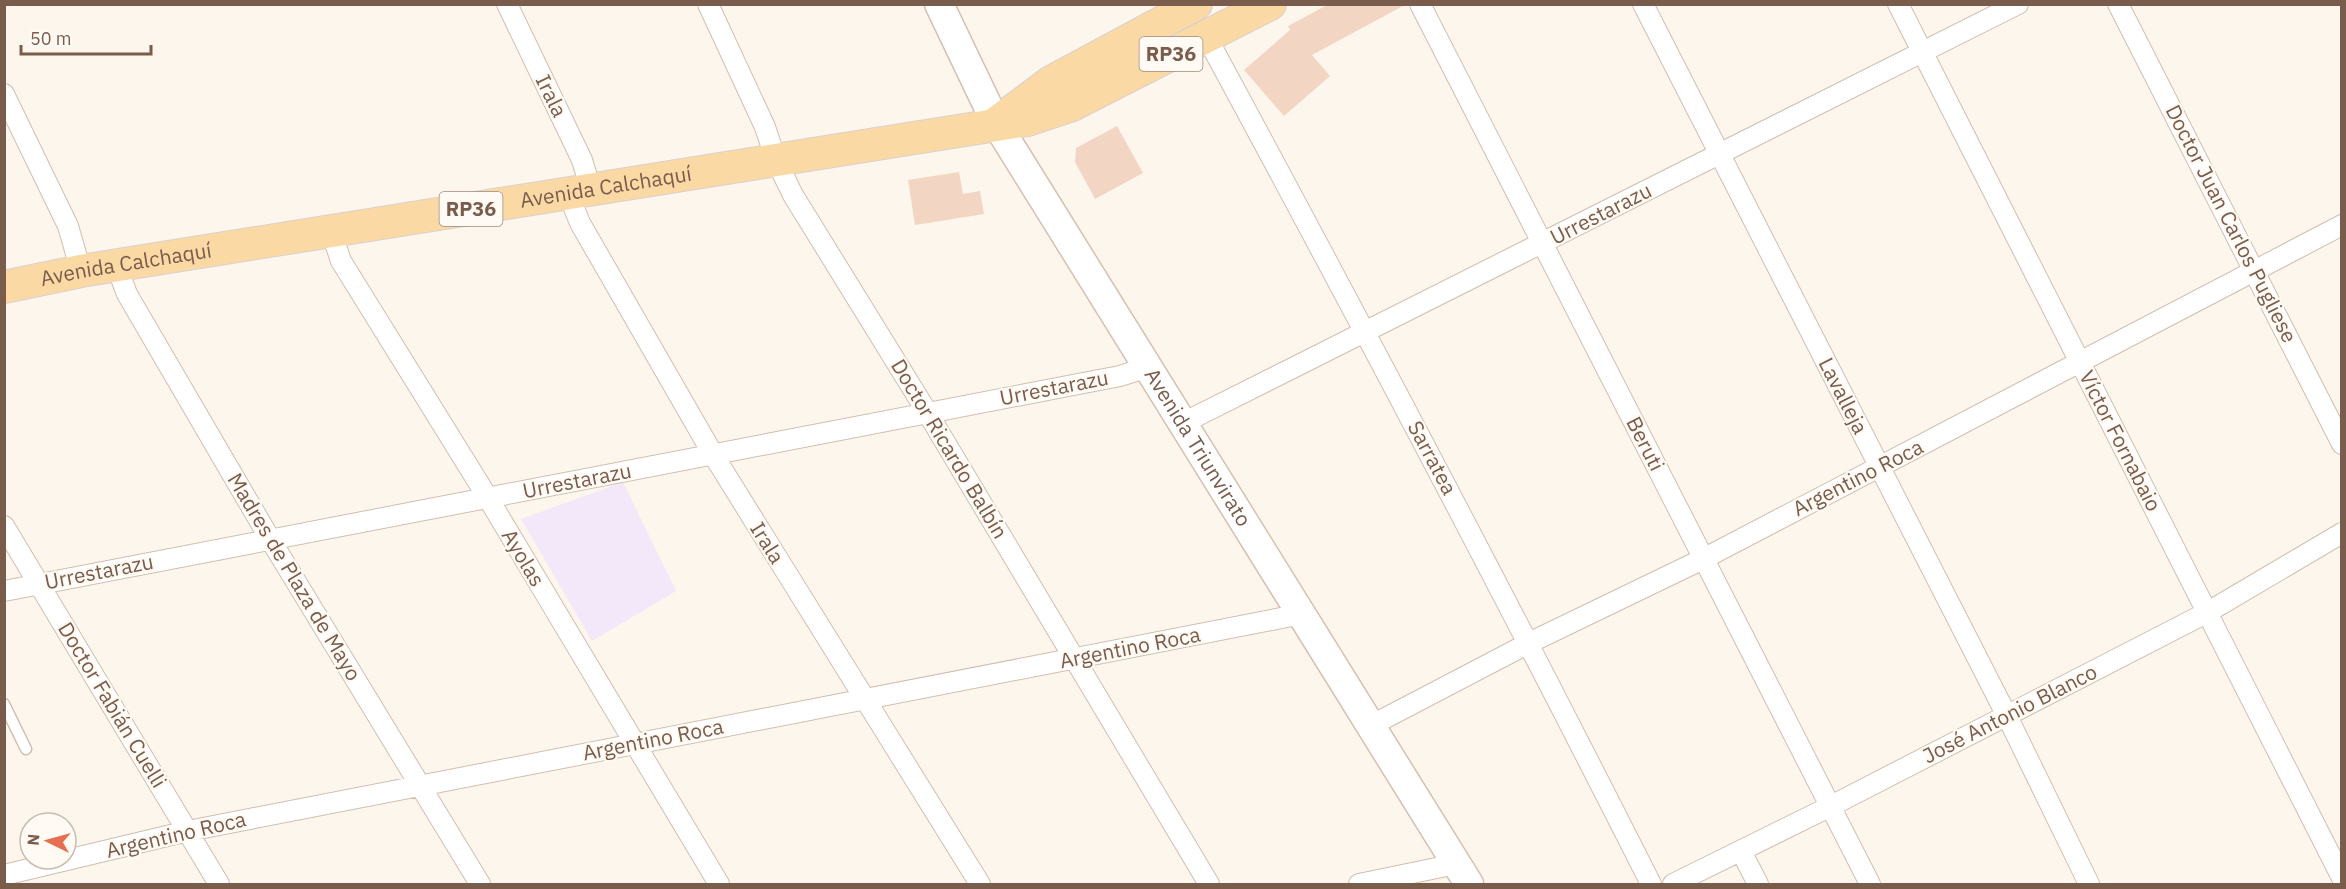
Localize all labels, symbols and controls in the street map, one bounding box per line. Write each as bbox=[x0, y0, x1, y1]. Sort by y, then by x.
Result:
scale bar bbox=[21, 18, 152, 56]
text: 50 m bbox=[30, 27, 72, 50]
road number: RP36 bbox=[1140, 37, 1202, 71]
street label: Irala bbox=[530, 70, 574, 122]
street label: Doctor Juan Carlos Pugliese bbox=[2160, 100, 2304, 347]
street label: Avenida Calchaquí bbox=[518, 159, 693, 214]
street label: Urrestarazu bbox=[1545, 176, 1656, 251]
road number: RP36 bbox=[440, 192, 502, 226]
street label: Avenida Calchaquí bbox=[37, 235, 213, 292]
street label: Doctor Ricardo Balbín bbox=[885, 353, 1015, 544]
street label: Lavalleja bbox=[1813, 353, 1875, 439]
street label: Avenida Triunvirato bbox=[1139, 362, 1258, 531]
street label: Urrestarazu bbox=[997, 363, 1111, 411]
street label: Víctor Fornabaio bbox=[2073, 365, 2168, 516]
street label: Beruti bbox=[1620, 412, 1671, 476]
street label: Sarratea bbox=[1402, 416, 1464, 499]
street label: Argentino Roca bbox=[1787, 432, 1928, 522]
street label: Urrestarazu bbox=[520, 456, 634, 504]
street label: Madres de Plaza de Mayo bbox=[222, 467, 368, 686]
street label: Irala bbox=[744, 516, 791, 569]
street label: Ayolas bbox=[496, 524, 552, 591]
street label: Urrestarazu bbox=[42, 547, 156, 595]
street label: Doctor Fabián Cuelli bbox=[52, 616, 173, 793]
street label: Argentino Roca bbox=[1057, 620, 1203, 674]
street label: José Antonio Blanco bbox=[1918, 657, 2102, 769]
street label: Argentino Roca bbox=[580, 712, 726, 766]
street label: Argentino Roca bbox=[103, 804, 249, 864]
north arrow bbox=[18, 811, 78, 871]
text: N bbox=[23, 833, 44, 846]

